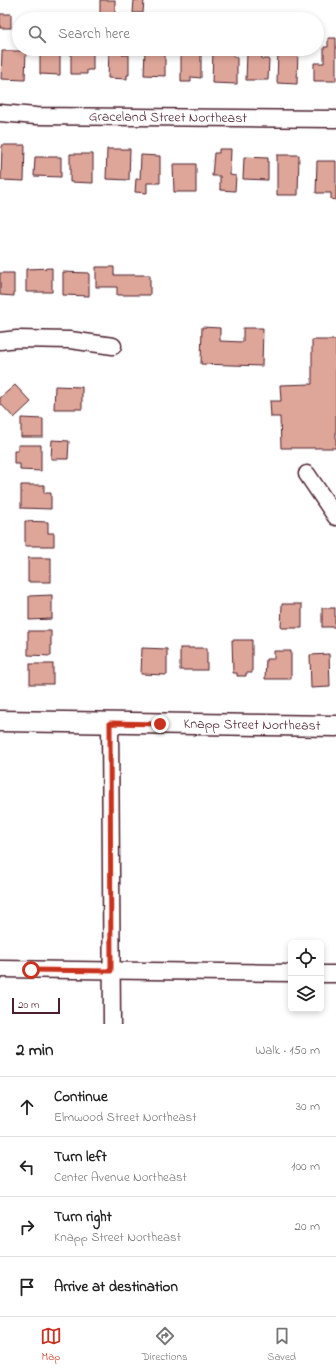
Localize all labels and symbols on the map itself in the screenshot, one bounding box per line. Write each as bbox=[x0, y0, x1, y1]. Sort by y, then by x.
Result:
street label: Graceland Street Northeast bbox=[89, 106, 247, 129]
street label: Knapp Street Northeast bbox=[183, 713, 321, 736]
route end bbox=[151, 715, 169, 733]
route start bbox=[22, 961, 40, 979]
scale bar bbox=[12, 996, 60, 1015]

